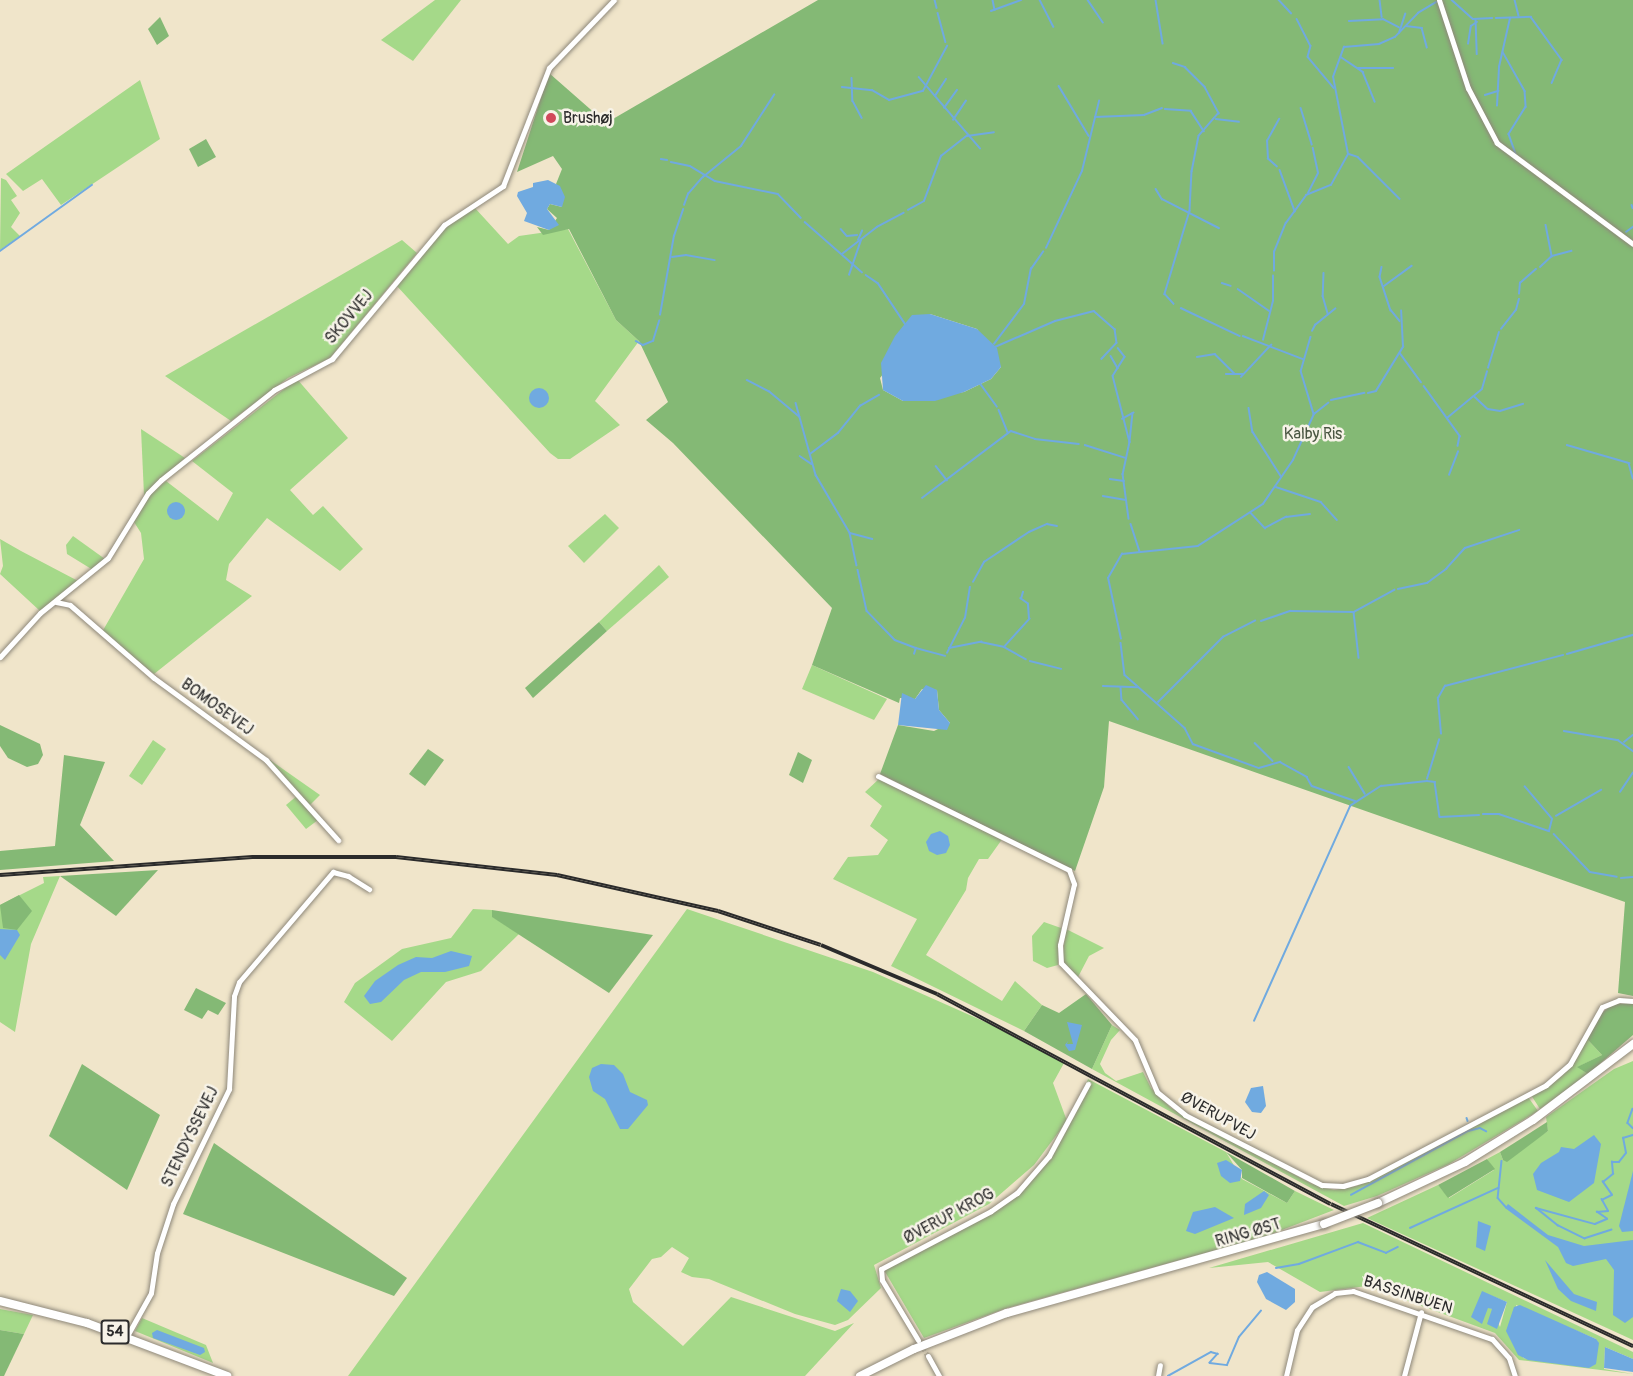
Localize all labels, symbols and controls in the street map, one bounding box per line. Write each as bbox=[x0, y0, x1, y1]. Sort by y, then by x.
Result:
place label: Brushøj bbox=[563, 108, 613, 128]
marker: Brushøj bbox=[544, 111, 558, 125]
street label: SKOVVEJ bbox=[321, 286, 377, 348]
park label: Kalby Ris bbox=[1284, 424, 1342, 444]
street label: BOMOSEVEJ bbox=[177, 675, 257, 739]
street label: STENDYSSEVEJ bbox=[157, 1084, 223, 1190]
street label: ØVERUPVEJ bbox=[1177, 1088, 1259, 1144]
street label: ØVERUP KROG bbox=[900, 1184, 998, 1248]
street label: RING ØST bbox=[1213, 1215, 1283, 1251]
street label: BASSINBUEN bbox=[1361, 1272, 1455, 1318]
road number: 54 bbox=[100, 1320, 130, 1344]

